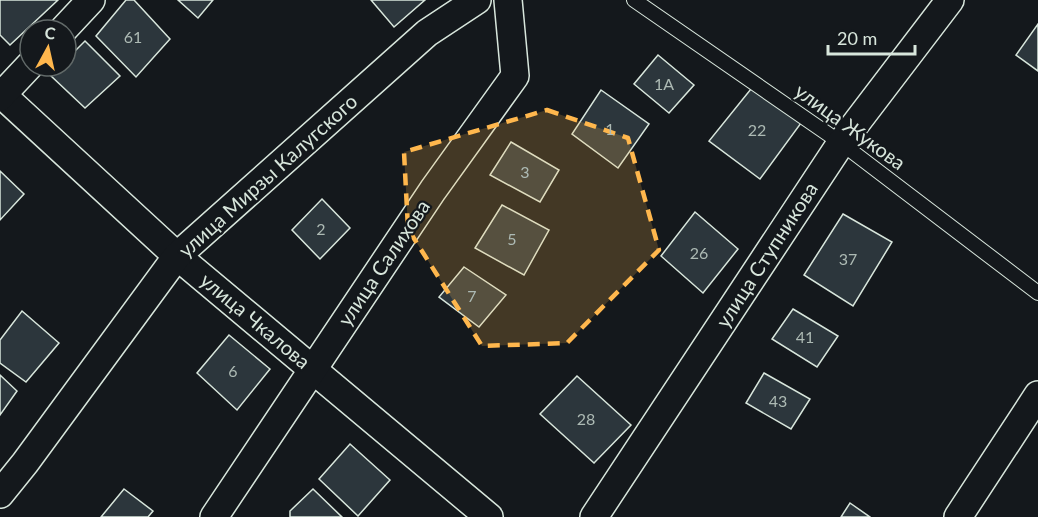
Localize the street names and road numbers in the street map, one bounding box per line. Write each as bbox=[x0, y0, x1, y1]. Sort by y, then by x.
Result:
street label: улица Жукова bbox=[791, 78, 911, 174]
street label: улица Мирзы Калугского bbox=[173, 89, 362, 262]
street label: улица Ступникова bbox=[710, 177, 822, 332]
street label: улица Салихова bbox=[332, 195, 434, 330]
street label: улица Чкалова bbox=[196, 267, 315, 373]

